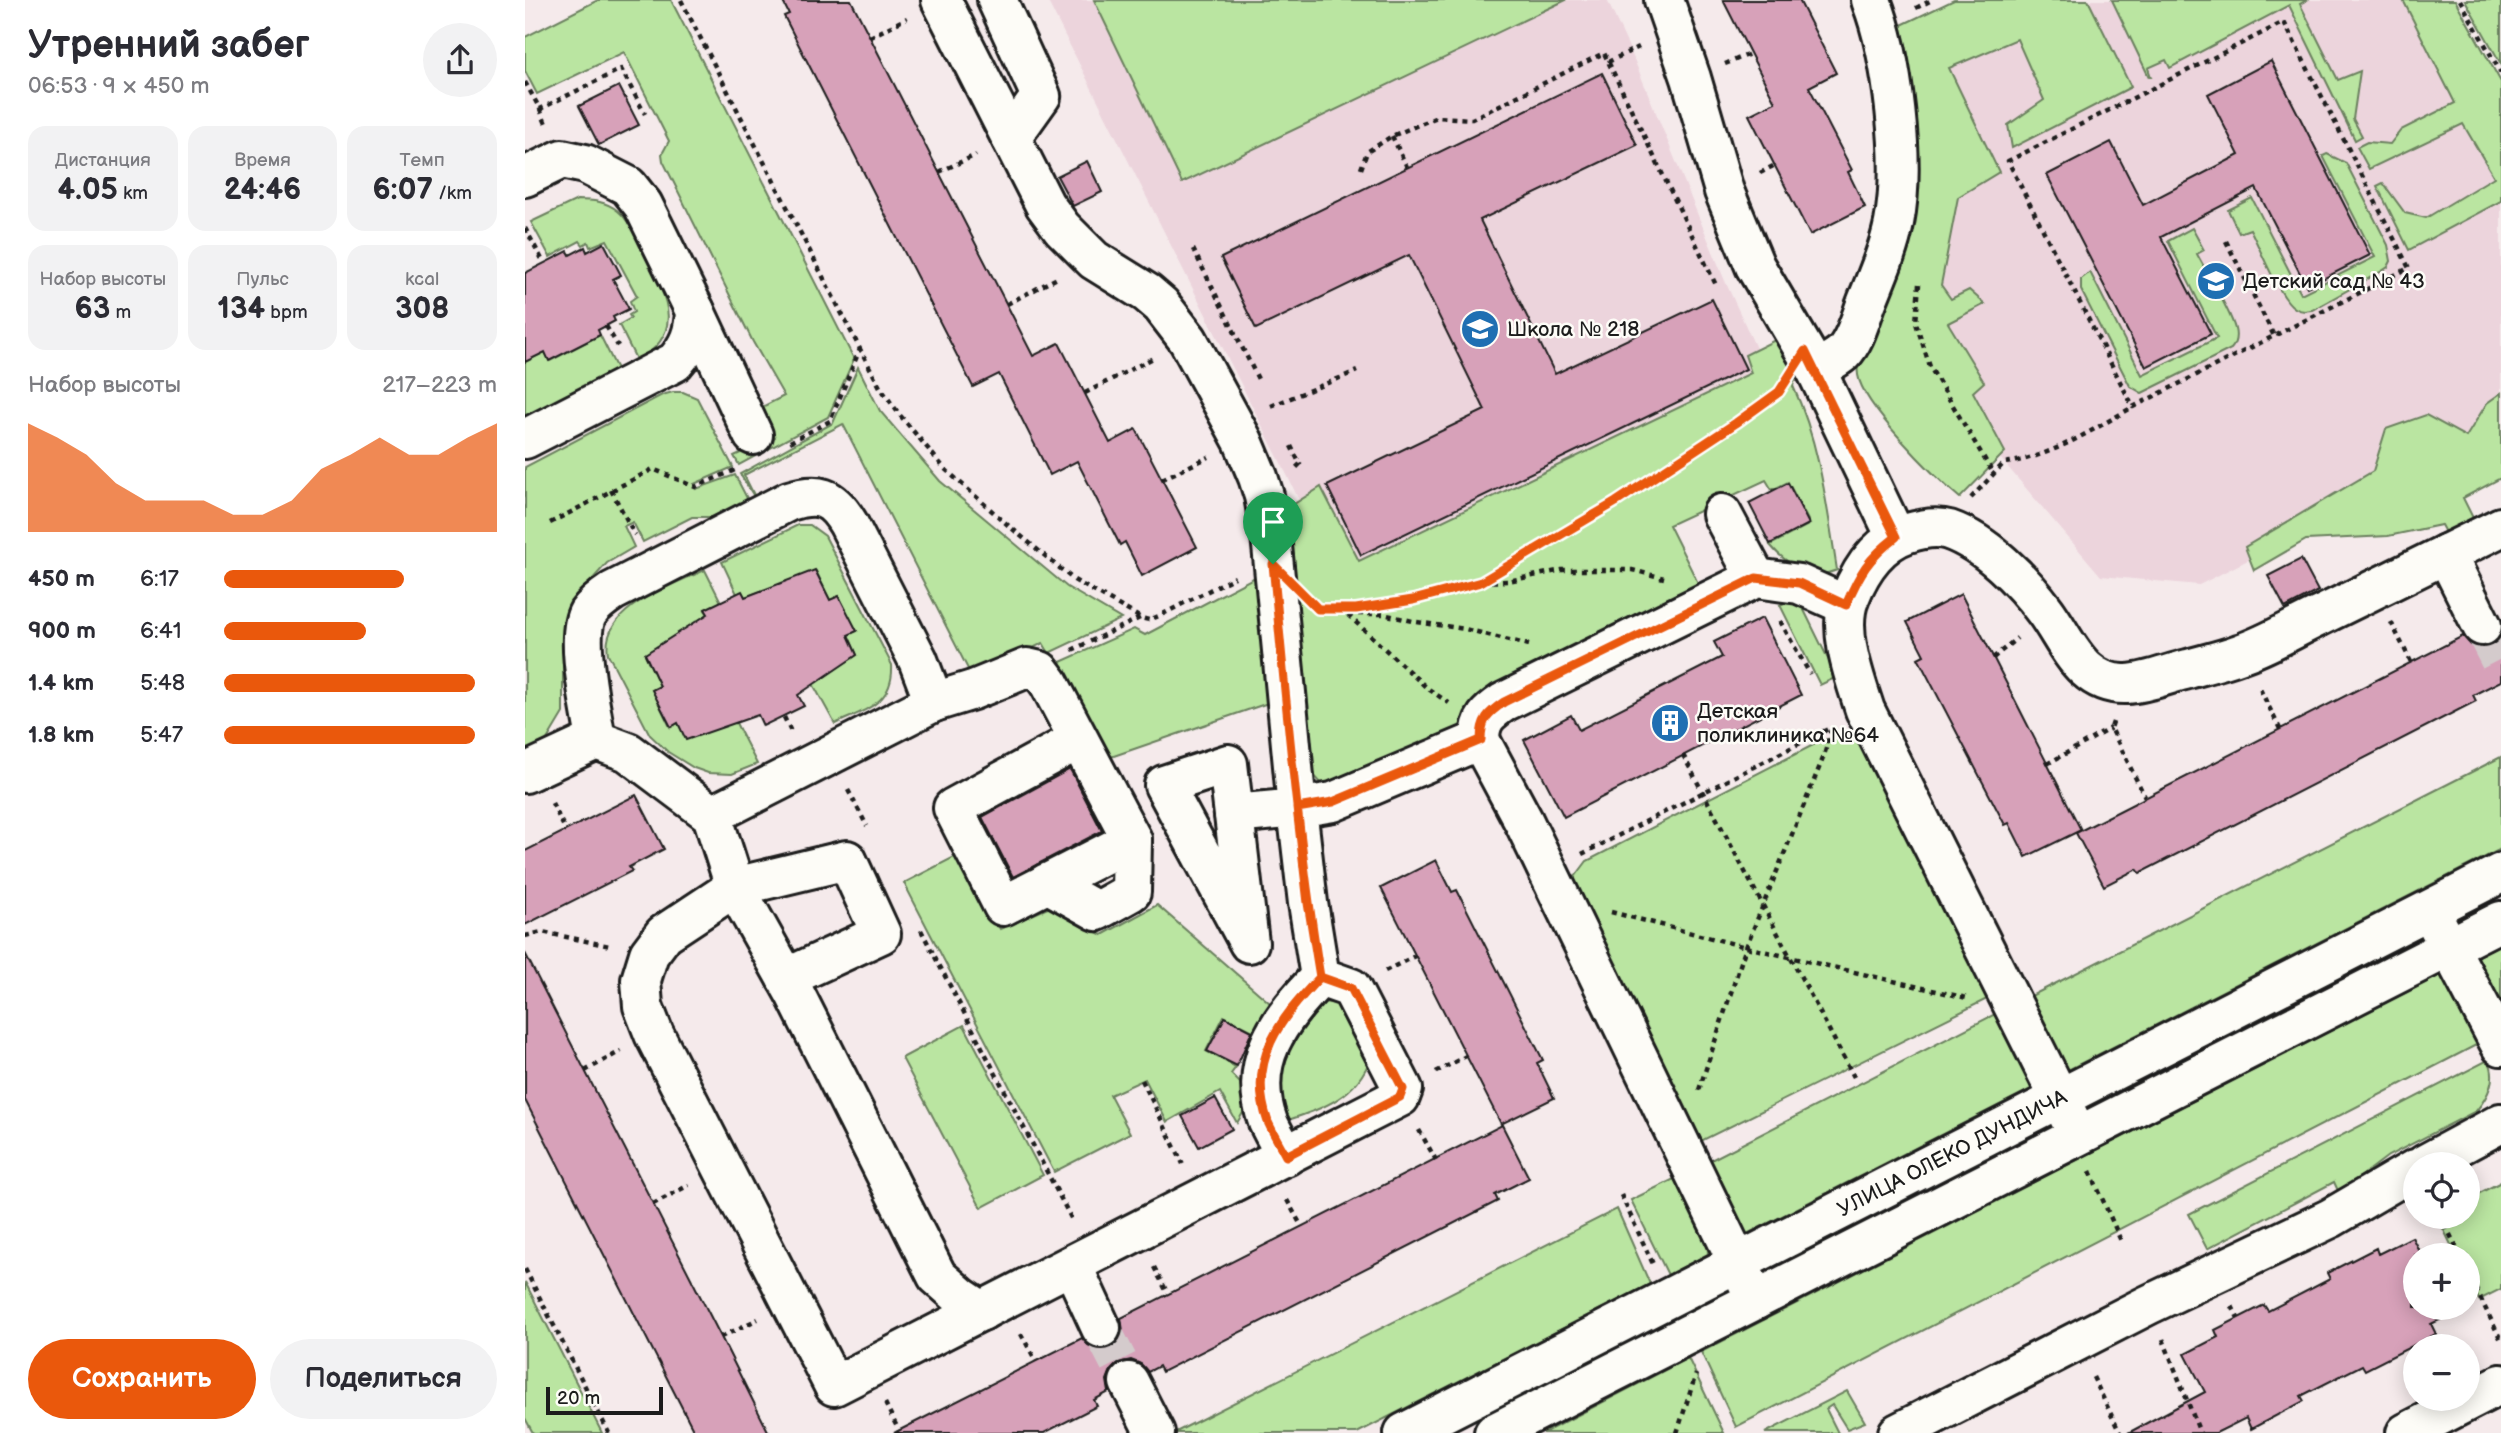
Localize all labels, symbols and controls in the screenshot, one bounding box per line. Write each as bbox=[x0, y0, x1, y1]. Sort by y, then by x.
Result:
text: Утренний забег bbox=[28, 23, 310, 68]
button: share bbox=[423, 23, 497, 97]
text: 06:53 · 9 × 450 m bbox=[28, 72, 210, 100]
text: Дистанция bbox=[55, 149, 151, 172]
text: Время bbox=[234, 149, 291, 172]
text: Темп bbox=[400, 149, 445, 172]
text: 4.05 bbox=[58, 172, 118, 208]
text: 24:46 bbox=[224, 172, 301, 208]
text: 6:07 bbox=[372, 172, 433, 208]
text: km bbox=[118, 182, 148, 205]
text: /km bbox=[433, 182, 472, 205]
school or university icon: Детский сад № 43 bbox=[2195, 260, 2237, 302]
text: Набор высоты bbox=[40, 268, 166, 291]
text: Пульс bbox=[236, 268, 289, 291]
text: kcal bbox=[405, 268, 439, 291]
place label: Детский сад № 43 bbox=[2243, 269, 2425, 294]
text: 63 bbox=[75, 291, 110, 327]
text: 134 bbox=[217, 291, 265, 327]
text: 308 bbox=[395, 291, 449, 327]
text: m bbox=[110, 301, 131, 324]
text: bpm bbox=[265, 301, 308, 324]
school or university icon: Школа № 218 bbox=[1459, 308, 1501, 350]
place label: Школа № 218 bbox=[1507, 317, 1640, 342]
text: Набор высоты bbox=[28, 371, 181, 399]
text: 217–223 m bbox=[382, 371, 497, 399]
pin bbox=[1243, 492, 1303, 564]
icon: arrive bbox=[1254, 503, 1292, 541]
text: 450 m bbox=[28, 565, 95, 593]
text: 6:17 bbox=[140, 565, 179, 593]
text: 900 m bbox=[28, 617, 96, 645]
text: 6:41 bbox=[140, 617, 182, 645]
text: 1.4 km bbox=[28, 669, 94, 697]
text: 5:48 bbox=[140, 669, 185, 697]
place label: Детская поликлиника №64 bbox=[1697, 699, 1879, 748]
building icon: Детская поликлиника №64 bbox=[1649, 702, 1691, 744]
text: 1.8 km bbox=[28, 721, 94, 749]
text: 5:47 bbox=[140, 721, 183, 749]
street label: УЛИЦА ОЛЕКО ДУНДИЧА bbox=[1833, 1085, 2071, 1222]
map controls bbox=[2403, 1152, 2480, 1411]
button: locate bbox=[2403, 1152, 2480, 1229]
button: + bbox=[2403, 1243, 2480, 1320]
button: − bbox=[2403, 1334, 2480, 1411]
button: Сохранить bbox=[28, 1339, 256, 1419]
button: Поделиться bbox=[270, 1339, 497, 1419]
scale bar bbox=[546, 1384, 663, 1416]
text: 20 m bbox=[557, 1387, 600, 1410]

